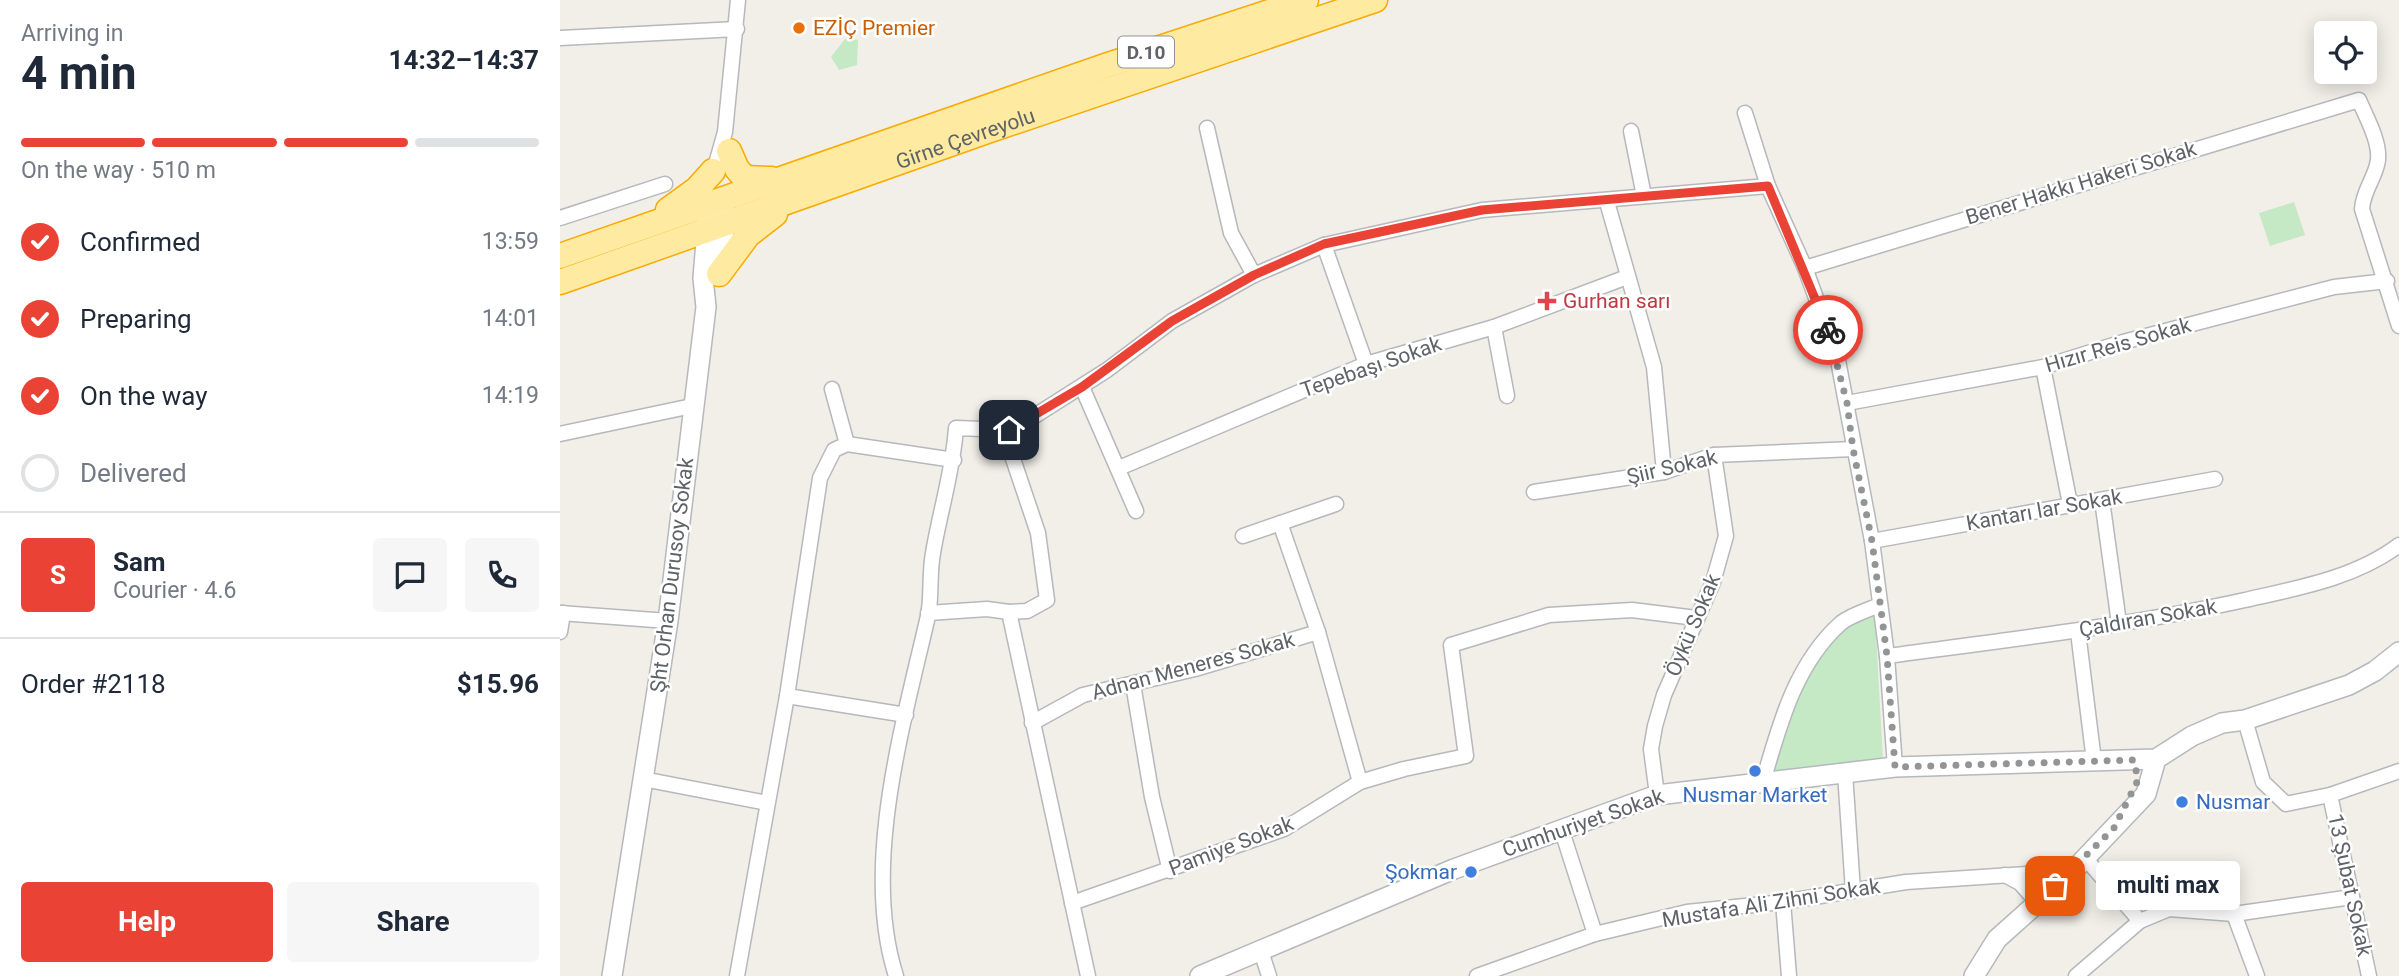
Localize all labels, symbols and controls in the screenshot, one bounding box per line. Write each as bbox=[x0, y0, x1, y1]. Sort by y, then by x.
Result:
place label: EZİÇ Premier bbox=[813, 16, 935, 40]
text: Arriving in bbox=[21, 20, 124, 47]
marker: EZİÇ Premier bbox=[791, 20, 807, 36]
map controls bbox=[2314, 21, 2377, 84]
button: locate bbox=[2314, 21, 2377, 84]
road number: D.10 bbox=[1118, 36, 1174, 68]
text: 14:32–14:37 bbox=[389, 45, 539, 75]
text: 4 min bbox=[21, 46, 137, 100]
street label: Girne Çevreyolu bbox=[893, 104, 1038, 174]
street label: Bener Hakkı Hakeri Sokak bbox=[1963, 136, 2200, 230]
text: On the way · 510 m bbox=[21, 157, 216, 184]
icon: check bbox=[21, 223, 59, 261]
text: Confirmed bbox=[80, 227, 201, 257]
text: 13:59 bbox=[482, 228, 539, 255]
place label: Gurhan sarı bbox=[1563, 289, 1670, 313]
marker: Gurhan sarı bbox=[1537, 291, 1557, 311]
courier bbox=[1793, 295, 1863, 365]
icon: check bbox=[21, 300, 59, 338]
text: Preparing bbox=[80, 304, 192, 334]
text: 14:01 bbox=[482, 305, 539, 332]
icon: bike bbox=[1809, 311, 1847, 349]
street label: Hızır Reis Sokak bbox=[2042, 313, 2194, 377]
street label: Tepebaşı Sokak bbox=[1298, 332, 1445, 402]
icon: check bbox=[21, 377, 59, 415]
text: On the way bbox=[80, 381, 208, 411]
text: 14:19 bbox=[482, 382, 539, 409]
pin bbox=[979, 400, 1039, 460]
icon: home bbox=[990, 411, 1028, 449]
street label: Şiir Sokak bbox=[1624, 445, 1720, 489]
street label: Şht Orhan Durusoy Sokak bbox=[646, 456, 698, 694]
text: Delivered bbox=[80, 458, 187, 488]
street label: Kantarı lar Sokak bbox=[1964, 484, 2124, 536]
button: chat bbox=[373, 538, 447, 612]
button: phone bbox=[465, 538, 539, 612]
text: Sam bbox=[113, 547, 165, 577]
text: S bbox=[50, 560, 66, 590]
street label: Öykü Sokak bbox=[1661, 570, 1725, 680]
text: Courier · 4.6 bbox=[113, 577, 236, 604]
street label: Çaldıran Sokak bbox=[2077, 594, 2219, 642]
street label: Adnan Meneres Sokak bbox=[1089, 627, 1297, 705]
text: Order #2118 bbox=[21, 669, 166, 699]
text: $15.96 bbox=[457, 669, 539, 699]
marker: Nusmar Market bbox=[1747, 763, 1763, 779]
place label: Nusmar Market bbox=[1683, 783, 1828, 807]
street label: Cumhuriyet Sokak bbox=[1499, 784, 1667, 862]
place label: Nusmar bbox=[2196, 790, 2270, 814]
marker: Nusmar bbox=[2174, 794, 2190, 810]
street label: Pamiye Sokak bbox=[1165, 811, 1297, 881]
street label: 13 Şubat Sokak bbox=[2323, 811, 2377, 959]
pin bbox=[2025, 856, 2085, 916]
place label: Şokmar bbox=[1385, 860, 1457, 884]
callout: multi max bbox=[2097, 862, 2240, 910]
marker: Şokmar bbox=[1463, 864, 1479, 880]
icon: bag bbox=[2036, 867, 2074, 905]
text: multi max bbox=[2117, 872, 2219, 899]
street label: Mustafa Ali Zihni Sokak bbox=[1660, 874, 1882, 932]
button: Help bbox=[21, 882, 273, 962]
button: Share bbox=[287, 882, 539, 962]

